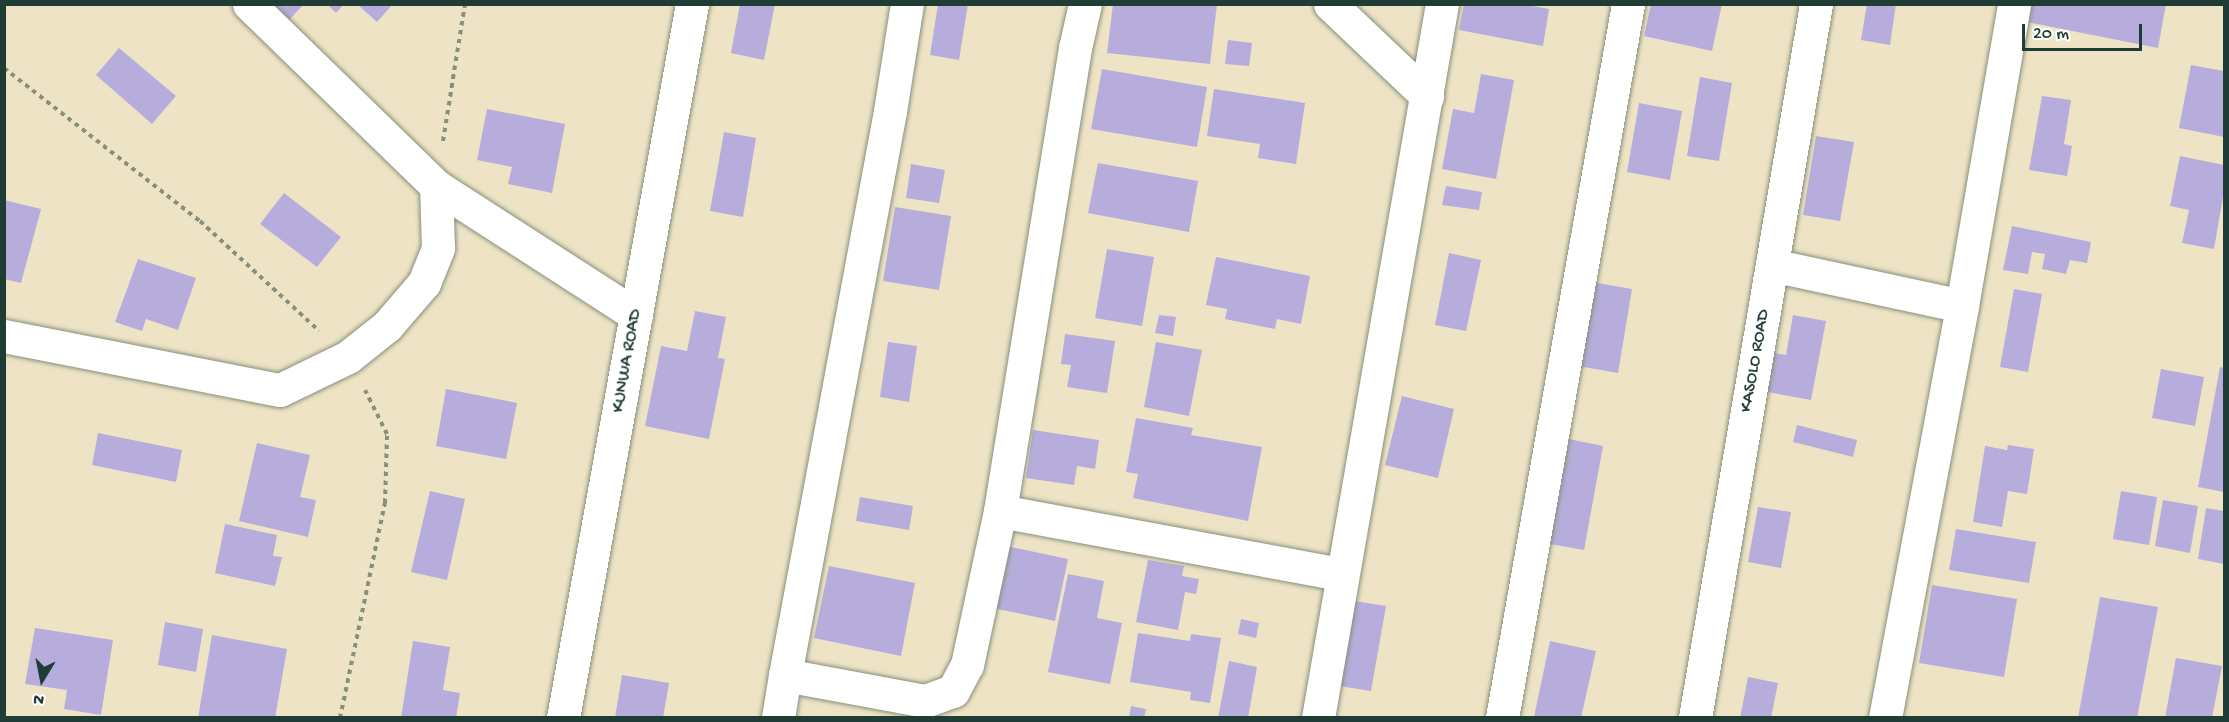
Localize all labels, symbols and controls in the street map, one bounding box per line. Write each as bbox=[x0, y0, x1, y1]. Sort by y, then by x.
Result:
scale bar bbox=[2025, 12, 2145, 50]
text: 20 m bbox=[2033, 24, 2069, 45]
street label: KUNWA ROAD bbox=[608, 307, 648, 415]
street label: KASOLO ROAD bbox=[1736, 308, 1776, 414]
north arrow bbox=[12, 650, 72, 710]
text: N bbox=[32, 688, 46, 708]

